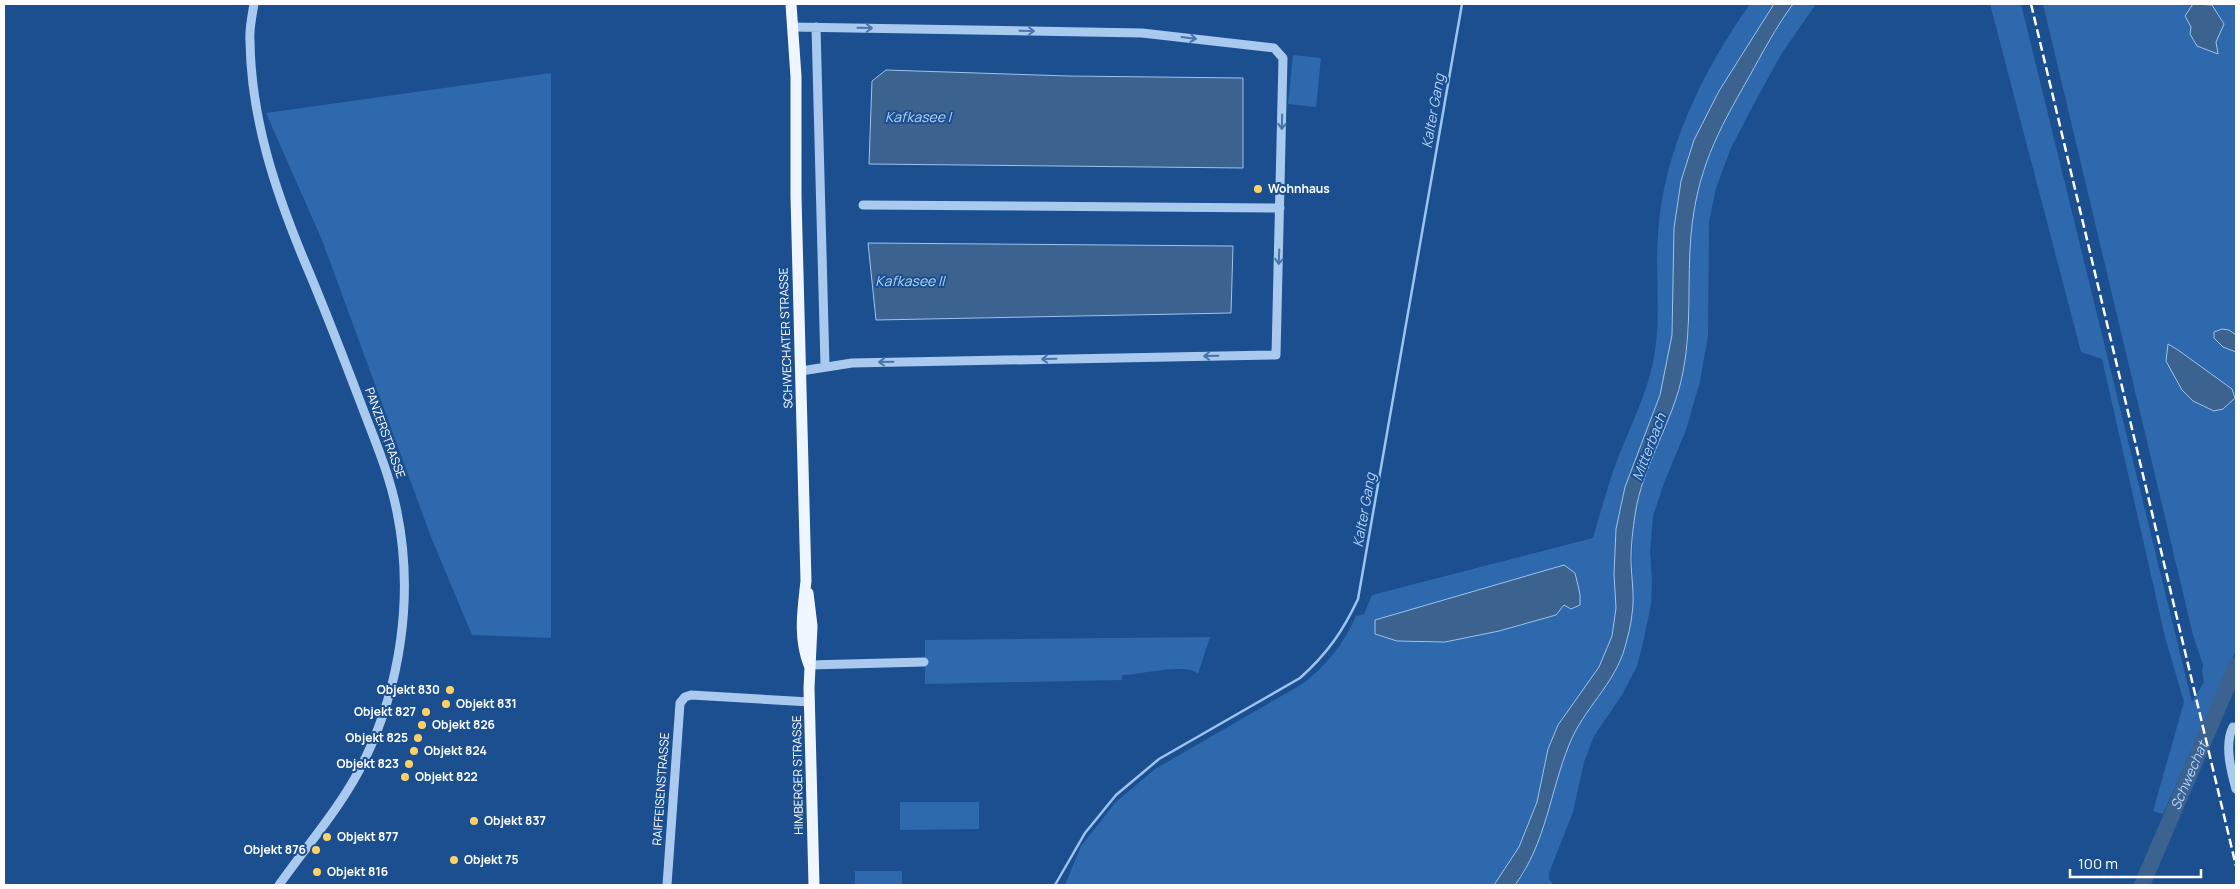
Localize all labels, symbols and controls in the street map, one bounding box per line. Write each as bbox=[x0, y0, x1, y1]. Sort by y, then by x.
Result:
one-way arrow bbox=[856, 23, 872, 33]
one-way arrow bbox=[1019, 26, 1035, 35]
one-way arrow bbox=[1181, 33, 1197, 43]
water label: Kalter Gang bbox=[1417, 71, 1449, 149]
water label: Kafkasee I bbox=[885, 107, 953, 126]
one-way arrow bbox=[1277, 113, 1287, 129]
place label: Wohnhaus bbox=[1268, 180, 1330, 197]
marker: Wohnhaus bbox=[1252, 183, 1264, 195]
one-way arrow bbox=[1274, 248, 1284, 264]
street label: SCHWECHATER STRASSE bbox=[775, 267, 796, 409]
water label: Kafkasee II bbox=[875, 271, 946, 290]
one-way arrow bbox=[1204, 351, 1220, 361]
one-way arrow bbox=[1041, 354, 1058, 364]
one-way arrow bbox=[879, 357, 895, 367]
street label: PANZERSTRASSE bbox=[361, 385, 410, 481]
water label: Mitterbach bbox=[1627, 410, 1670, 483]
water label: Kalter Gang bbox=[1348, 470, 1380, 548]
place label: Objekt 830 bbox=[377, 681, 440, 698]
marker: Objekt 830 bbox=[444, 684, 456, 696]
place label: Objekt 831 bbox=[456, 695, 517, 712]
marker: Objekt 831 bbox=[440, 698, 452, 710]
place label: Objekt 827 bbox=[354, 703, 416, 720]
marker: Objekt 827 bbox=[420, 706, 432, 718]
street label: HIMBERGER STRASSE bbox=[788, 715, 807, 835]
place label: Objekt 826 bbox=[432, 716, 495, 733]
marker: Objekt 826 bbox=[416, 719, 428, 731]
place label: Objekt 825 bbox=[345, 729, 408, 746]
marker: Objekt 825 bbox=[412, 732, 424, 744]
street label: RAIFFEISENSTRASSE bbox=[648, 732, 673, 846]
water label: Schwechat bbox=[2165, 737, 2212, 813]
place label: Objekt 824 bbox=[424, 742, 487, 759]
marker: Objekt 824 bbox=[408, 745, 420, 757]
place label: Objekt 823 bbox=[336, 755, 399, 772]
marker: Objekt 823 bbox=[403, 758, 415, 770]
place label: Objekt 822 bbox=[415, 768, 478, 785]
marker: Objekt 822 bbox=[399, 771, 411, 783]
place label: Objekt 837 bbox=[484, 812, 546, 829]
marker: Objekt 837 bbox=[468, 815, 480, 827]
place label: Objekt 877 bbox=[337, 828, 398, 845]
marker: Objekt 877 bbox=[321, 831, 333, 843]
place label: Objekt 876 bbox=[244, 841, 306, 858]
marker: Objekt 876 bbox=[310, 844, 322, 856]
scale bar bbox=[2070, 846, 2201, 878]
place label: Objekt 75 bbox=[464, 851, 519, 868]
text: 100 m bbox=[2078, 853, 2118, 874]
marker: Objekt 75 bbox=[448, 854, 460, 866]
place label: Objekt 816 bbox=[327, 863, 388, 880]
marker: Objekt 816 bbox=[311, 866, 323, 878]

